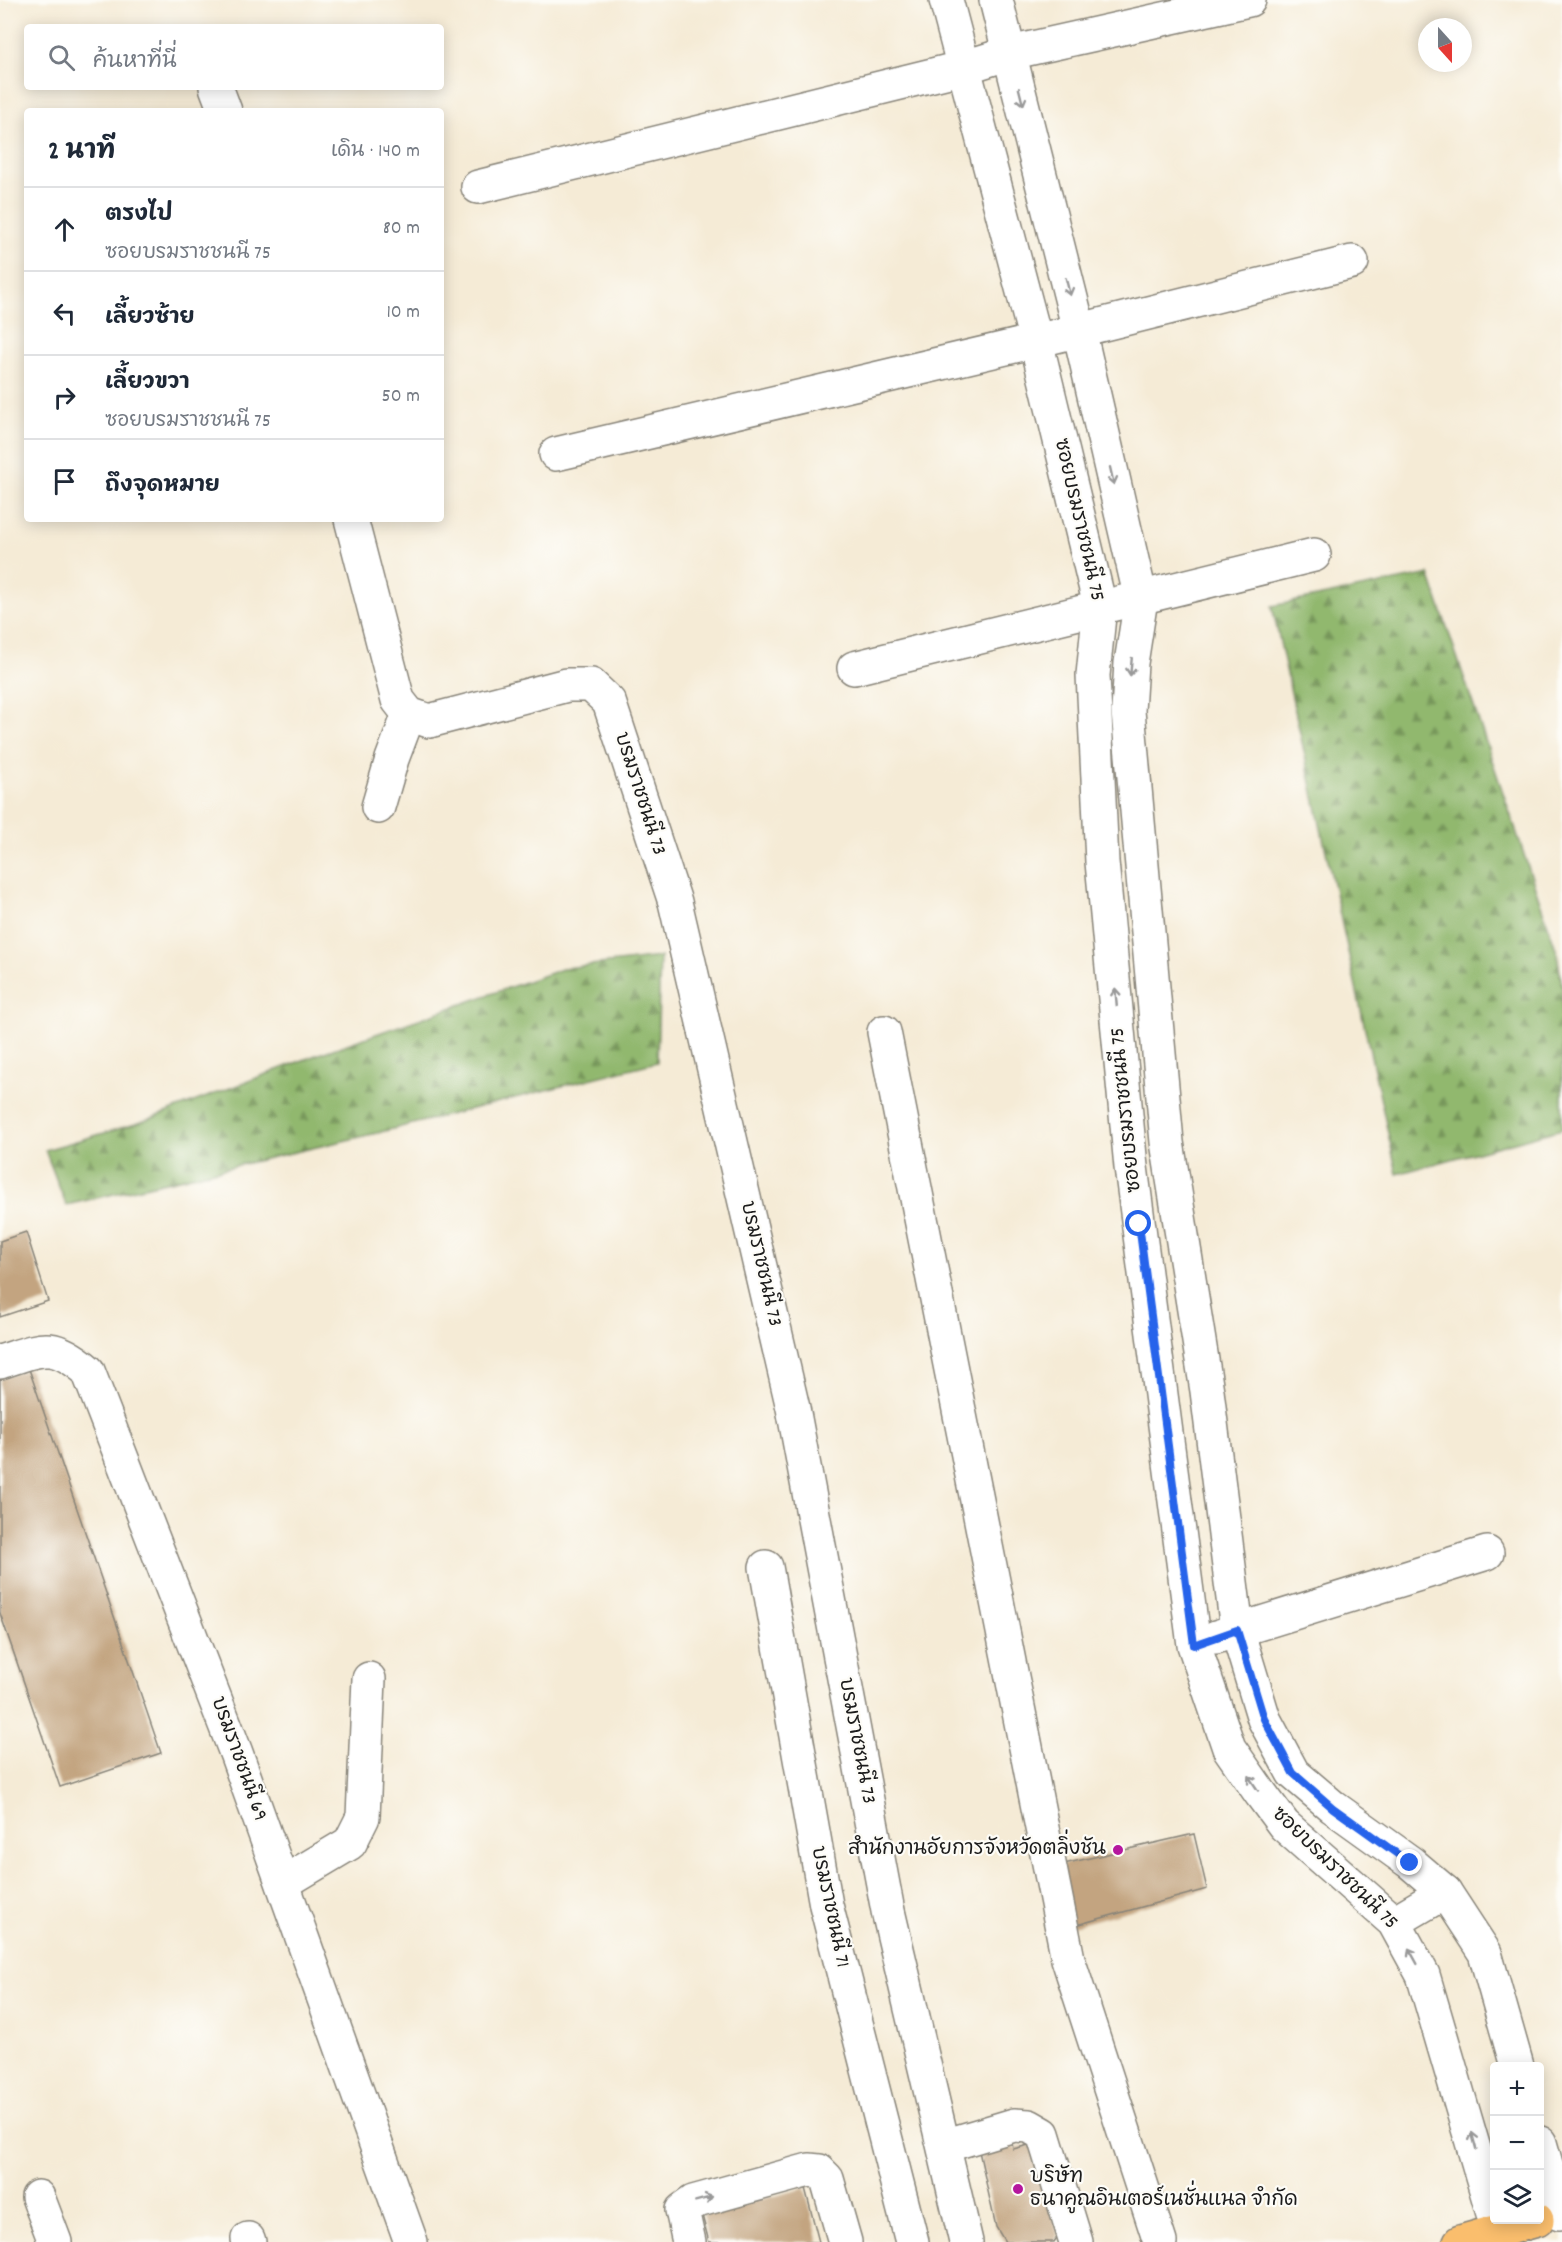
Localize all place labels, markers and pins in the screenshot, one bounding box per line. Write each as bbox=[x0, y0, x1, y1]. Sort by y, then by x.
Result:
place label: สำนักงานอัยการจังหวัดตลิ่งชัน bbox=[848, 1829, 1106, 1864]
marker: สำนักงานอัยการจังหวัดตลิ่งชัน bbox=[1111, 1843, 1125, 1857]
place label: บริษัท ธนาคูณอินเตอร์เนชั่นแนล จำกัด bbox=[1030, 2163, 1298, 2215]
marker: บริษัท ธนาคูณอินเตอร์เนชั่นแนล จำกัด bbox=[1011, 2182, 1025, 2196]

